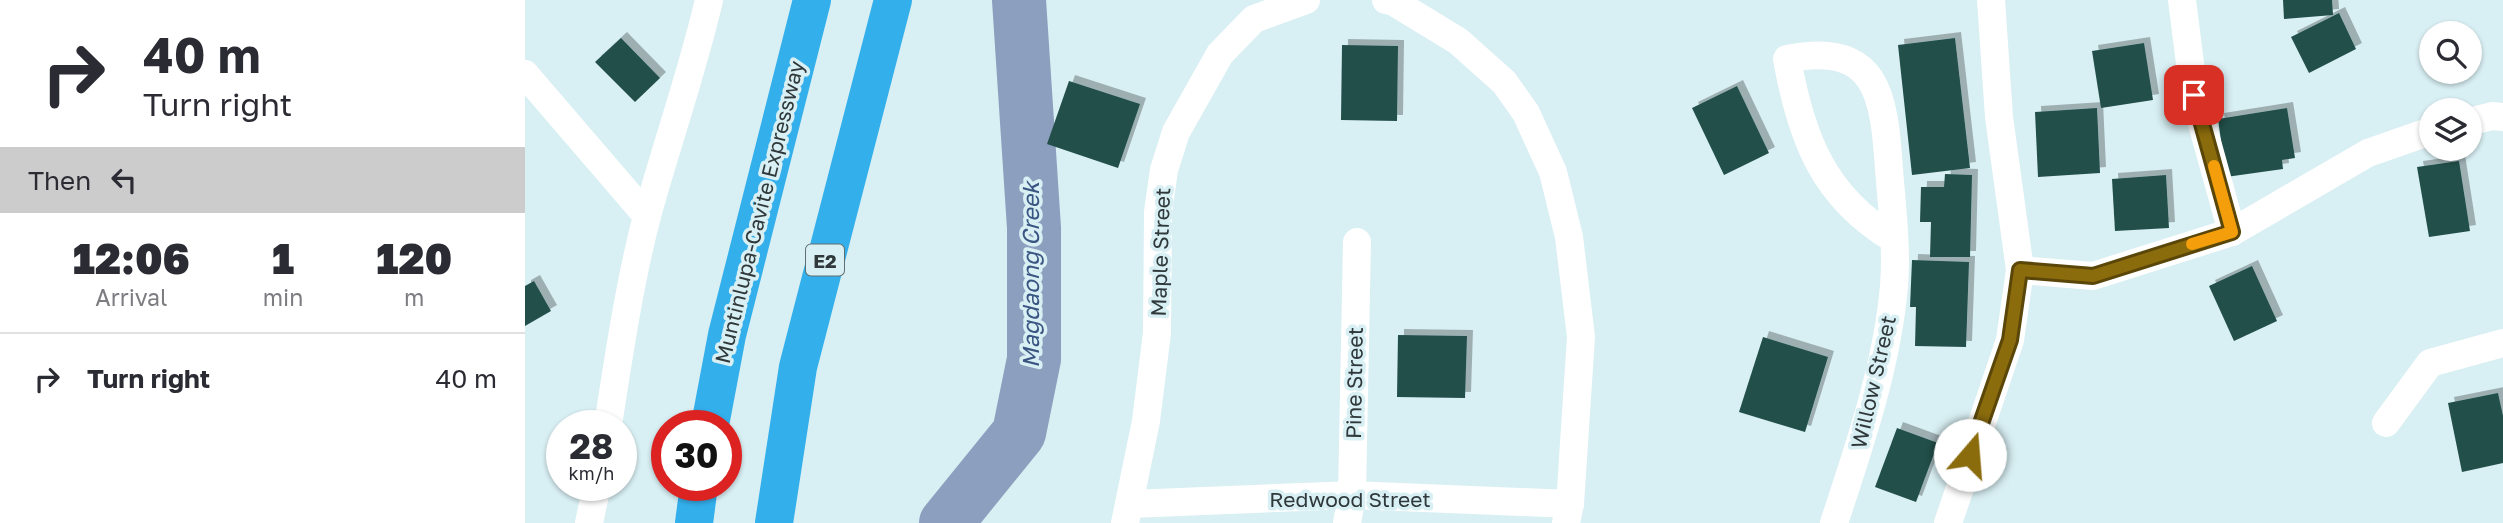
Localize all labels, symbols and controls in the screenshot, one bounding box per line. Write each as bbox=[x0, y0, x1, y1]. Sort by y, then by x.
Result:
map controls bbox=[2419, 21, 2482, 161]
button: search bbox=[2419, 21, 2482, 84]
text: 40 m bbox=[143, 25, 261, 84]
icon: right bbox=[28, 28, 119, 119]
street label: Muntinlupa-Cavite Expressway bbox=[709, 58, 809, 366]
pin bbox=[2164, 65, 2224, 125]
icon: arrive bbox=[2175, 76, 2213, 114]
text: Turn right bbox=[143, 85, 292, 123]
button: layers bbox=[2419, 98, 2482, 161]
icon: left bbox=[105, 161, 143, 199]
text: Then bbox=[28, 165, 91, 196]
water label: Magdaong Creek bbox=[1016, 180, 1044, 368]
street label: Maple Street bbox=[1145, 187, 1175, 317]
text: 12:06 bbox=[73, 233, 190, 283]
text: 1 bbox=[272, 233, 294, 283]
text: 120 bbox=[376, 233, 452, 283]
road number: E2 bbox=[806, 244, 844, 276]
text: Arrival bbox=[95, 283, 167, 311]
text: min bbox=[263, 283, 303, 311]
text: m bbox=[404, 283, 424, 311]
street label: Willow Street bbox=[1845, 313, 1901, 451]
street label: Pine Street bbox=[1340, 327, 1368, 439]
icon: right bbox=[28, 360, 66, 398]
text: Turn right bbox=[87, 363, 210, 394]
text: 40 m bbox=[436, 363, 497, 394]
speed limit sign: 30 bbox=[651, 410, 742, 501]
position arrow bbox=[1933, 418, 2007, 492]
text: 28 bbox=[570, 425, 613, 467]
text: km/h bbox=[569, 462, 614, 484]
street label: Redwood Street bbox=[1269, 486, 1431, 512]

